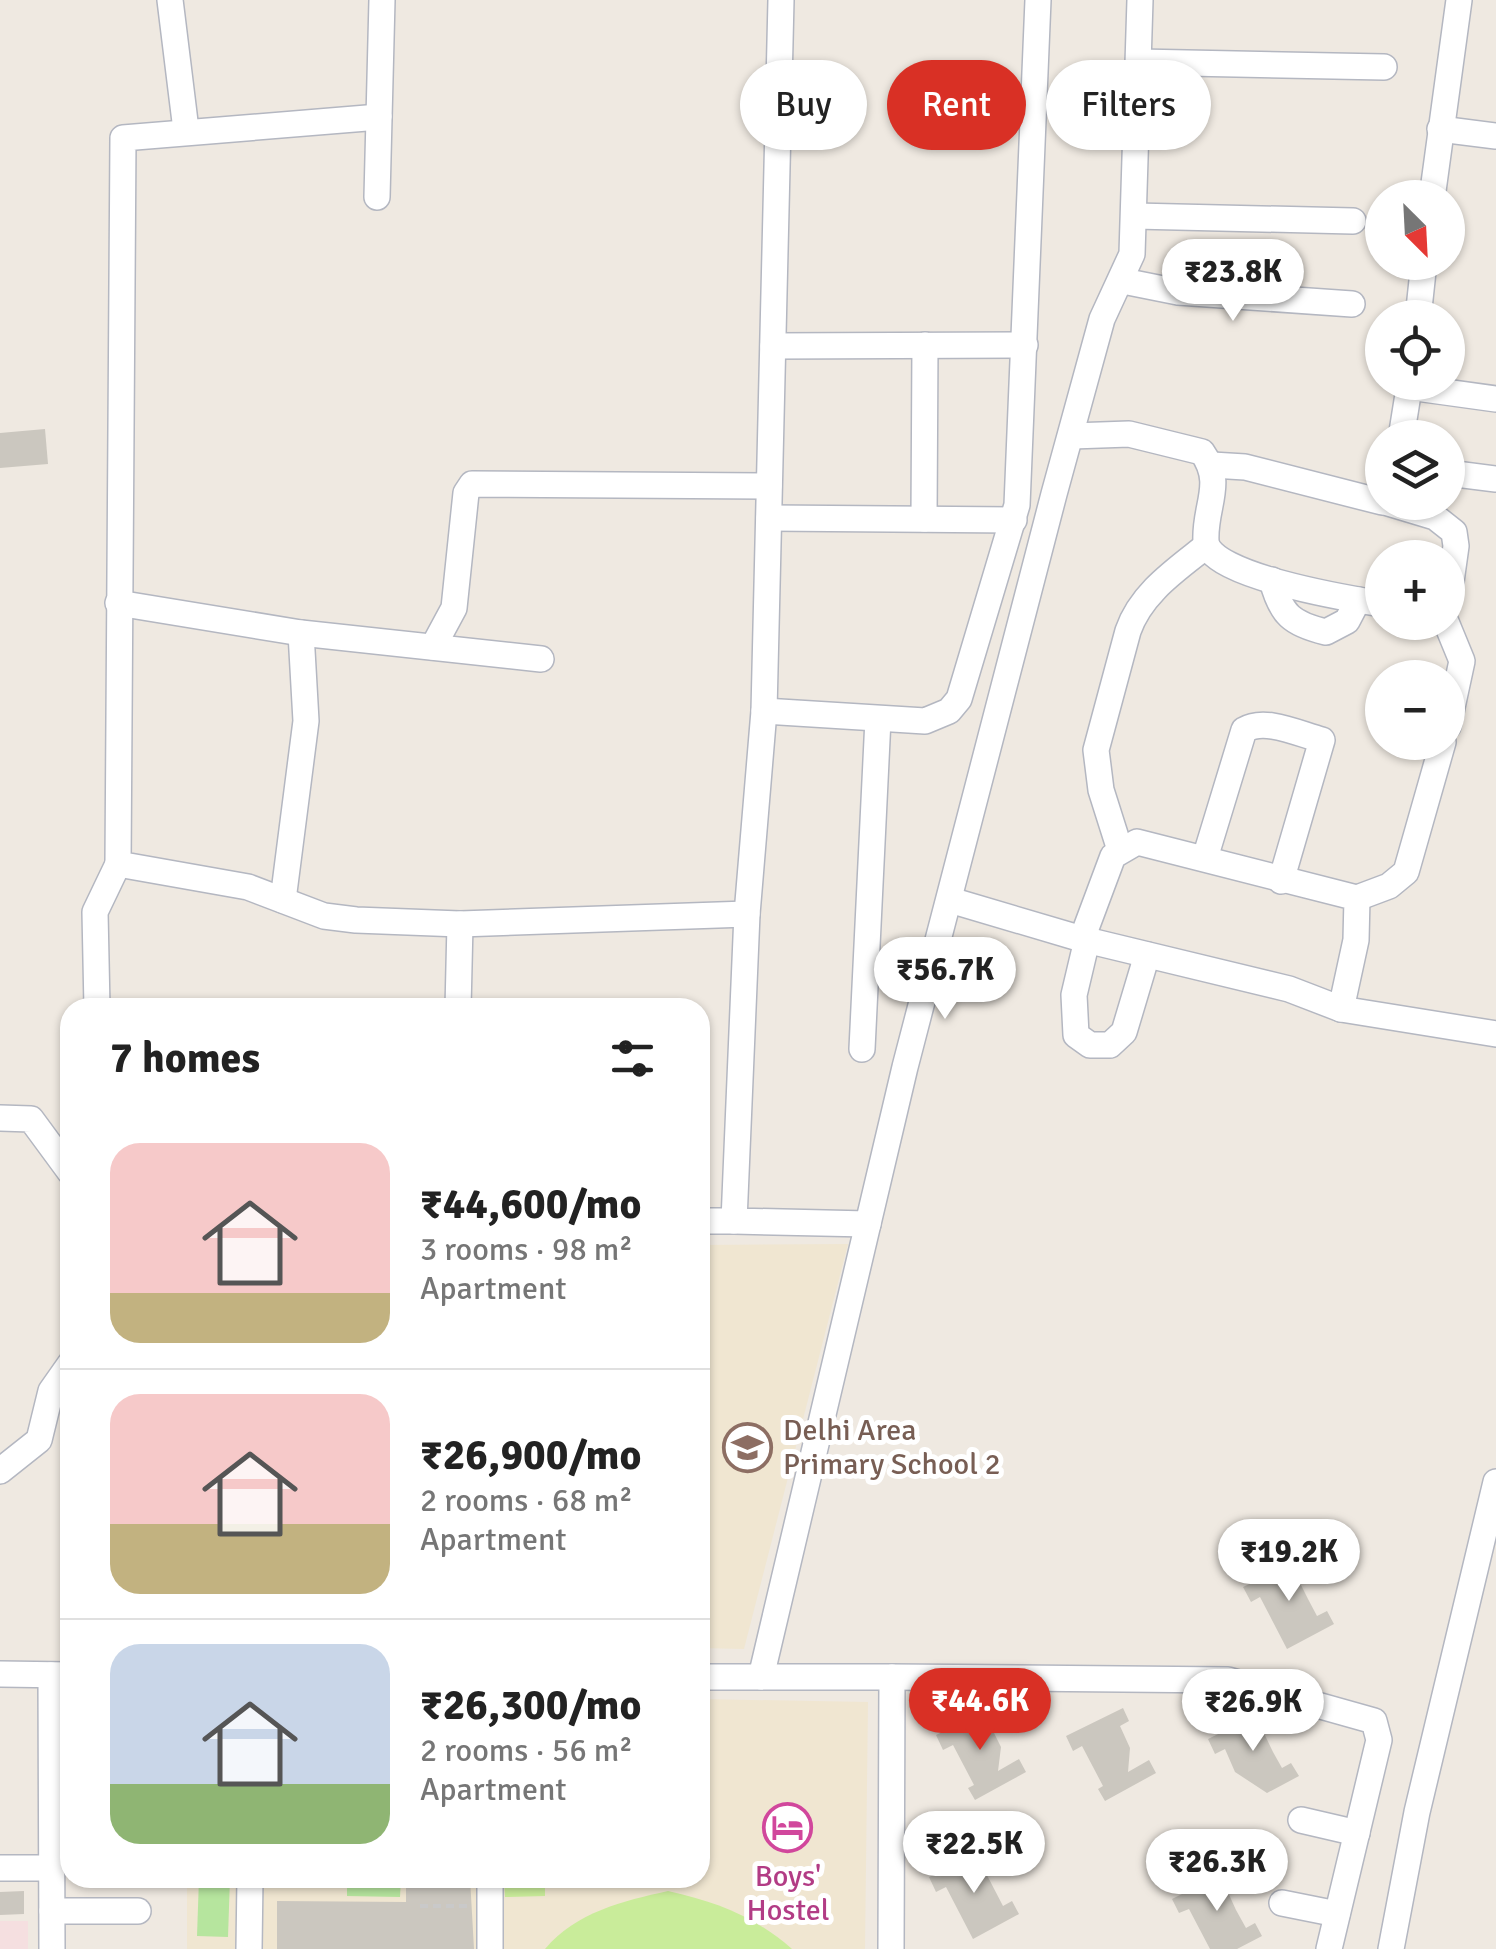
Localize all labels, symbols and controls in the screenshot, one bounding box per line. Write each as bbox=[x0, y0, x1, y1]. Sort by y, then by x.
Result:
chip: Buy bbox=[740, 60, 867, 150]
chip: Rent bbox=[887, 60, 1026, 150]
chip: Filters bbox=[1046, 60, 1211, 150]
north arrow bbox=[1365, 180, 1465, 280]
map controls bbox=[1365, 180, 1465, 760]
pin: ₹23.8K bbox=[1152, 239, 1314, 324]
text: ₹23.8K bbox=[1184, 252, 1282, 291]
button: locate bbox=[1365, 300, 1465, 400]
button: layers bbox=[1365, 420, 1465, 520]
button: + bbox=[1365, 540, 1465, 640]
button: − bbox=[1365, 660, 1465, 760]
pin: ₹56.7K bbox=[864, 937, 1026, 1022]
text: ₹56.7K bbox=[896, 950, 994, 989]
icon: filters bbox=[605, 1031, 660, 1086]
text: 7 homes bbox=[110, 1033, 260, 1084]
text: ₹44,600/mo bbox=[420, 1179, 641, 1230]
icon: home bbox=[190, 1183, 310, 1303]
text: 3 rooms · 98 m² bbox=[420, 1230, 633, 1269]
text: Apartment bbox=[420, 1269, 567, 1308]
place label: Delhi Area Primary School 2 bbox=[783, 1412, 1001, 1483]
school or university icon: Delhi Area Primary School 2 bbox=[722, 1421, 774, 1473]
text: ₹26,900/mo bbox=[420, 1430, 641, 1481]
icon: home bbox=[190, 1434, 310, 1554]
text: 2 rooms · 68 m² bbox=[420, 1481, 633, 1520]
pin: ₹19.2K bbox=[1208, 1519, 1370, 1604]
text: Apartment bbox=[420, 1520, 567, 1559]
text: ₹19.2K bbox=[1240, 1532, 1338, 1571]
pin: ₹44.6K bbox=[899, 1668, 1061, 1753]
pin: ₹26.9K bbox=[1172, 1669, 1334, 1754]
text: ₹26,300/mo bbox=[420, 1680, 641, 1731]
text: ₹44.6K bbox=[931, 1681, 1029, 1720]
text: ₹26.9K bbox=[1204, 1682, 1302, 1721]
icon: home bbox=[190, 1684, 310, 1804]
text: 2 rooms · 56 m² bbox=[420, 1731, 633, 1770]
text: Apartment bbox=[420, 1770, 567, 1809]
hotel icon: Boys' Hostel bbox=[762, 1801, 814, 1853]
pin: ₹22.5K bbox=[893, 1811, 1055, 1896]
text: ₹22.5K bbox=[925, 1824, 1023, 1863]
pin: ₹26.3K bbox=[1136, 1829, 1298, 1914]
text: ₹26.3K bbox=[1168, 1842, 1266, 1881]
place label: Boys' Hostel bbox=[746, 1858, 830, 1929]

